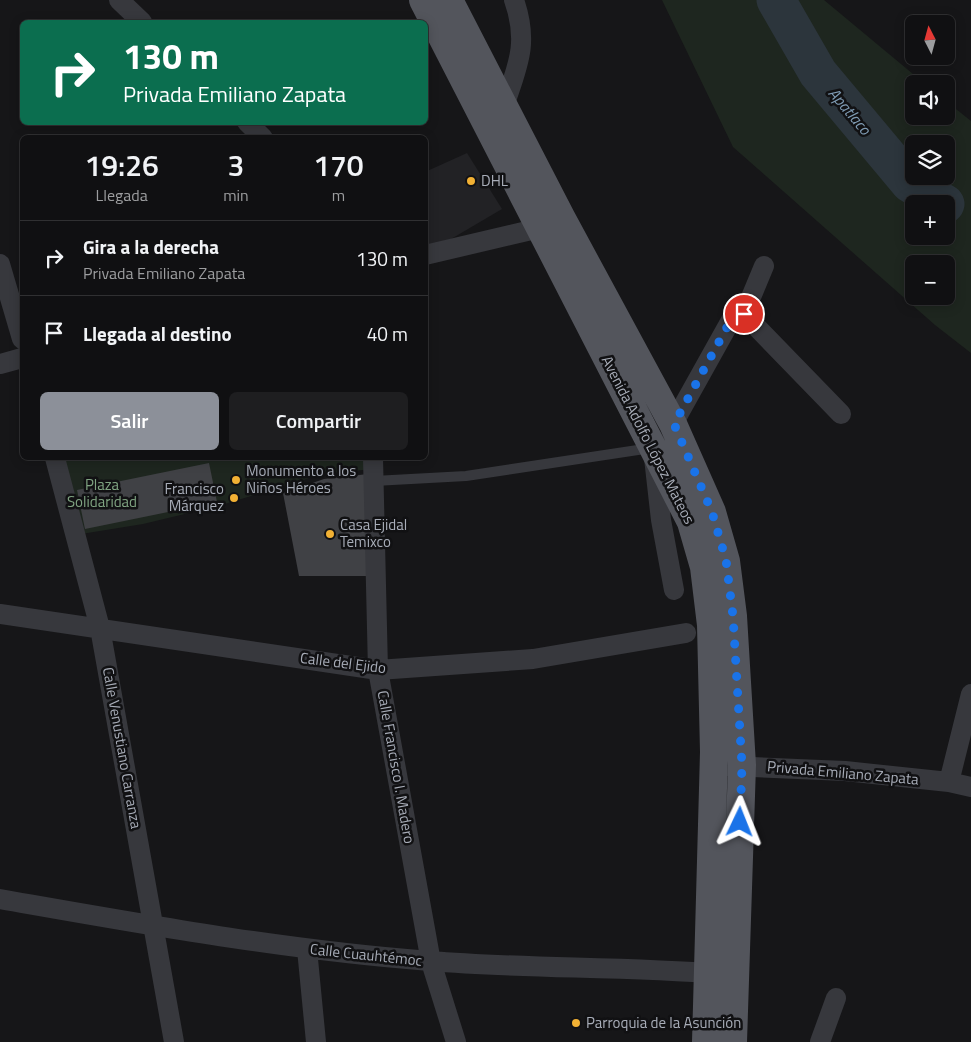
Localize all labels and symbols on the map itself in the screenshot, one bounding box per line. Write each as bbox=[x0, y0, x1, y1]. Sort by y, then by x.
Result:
north arrow bbox=[905, 15, 955, 65]
water label: Apatlaco bbox=[823, 82, 878, 141]
place label: DHL bbox=[481, 169, 508, 192]
marker: DHL bbox=[465, 175, 477, 187]
pin bbox=[723, 293, 765, 335]
street label: Avenida Adolfo López Mateos bbox=[596, 352, 701, 528]
place label: Monumento a los Niños Héroes bbox=[246, 459, 356, 499]
park label: Plaza Solidaridad bbox=[67, 473, 137, 513]
marker: Monumento a los Niños Héroes bbox=[230, 474, 242, 486]
place label: Francisco Márquez bbox=[164, 477, 224, 517]
marker: Francisco Márquez bbox=[228, 492, 240, 504]
place label: Casa Ejidal Temixco bbox=[340, 513, 407, 553]
marker: Casa Ejidal Temixco bbox=[324, 528, 336, 540]
street label: Calle del Ejido bbox=[299, 646, 387, 679]
street label: Calle Venustiano Carranza bbox=[97, 665, 148, 831]
street label: Calle Francisco I. Madero bbox=[372, 689, 421, 845]
street label: Privada Emiliano Zapata bbox=[766, 754, 920, 791]
position arrow bbox=[713, 795, 765, 847]
street label: Calle Cuauhtémoc bbox=[309, 937, 423, 972]
place label: Parroquia de la Asunción bbox=[586, 1011, 741, 1034]
marker: Parroquia de la Asunción bbox=[570, 1017, 582, 1029]

